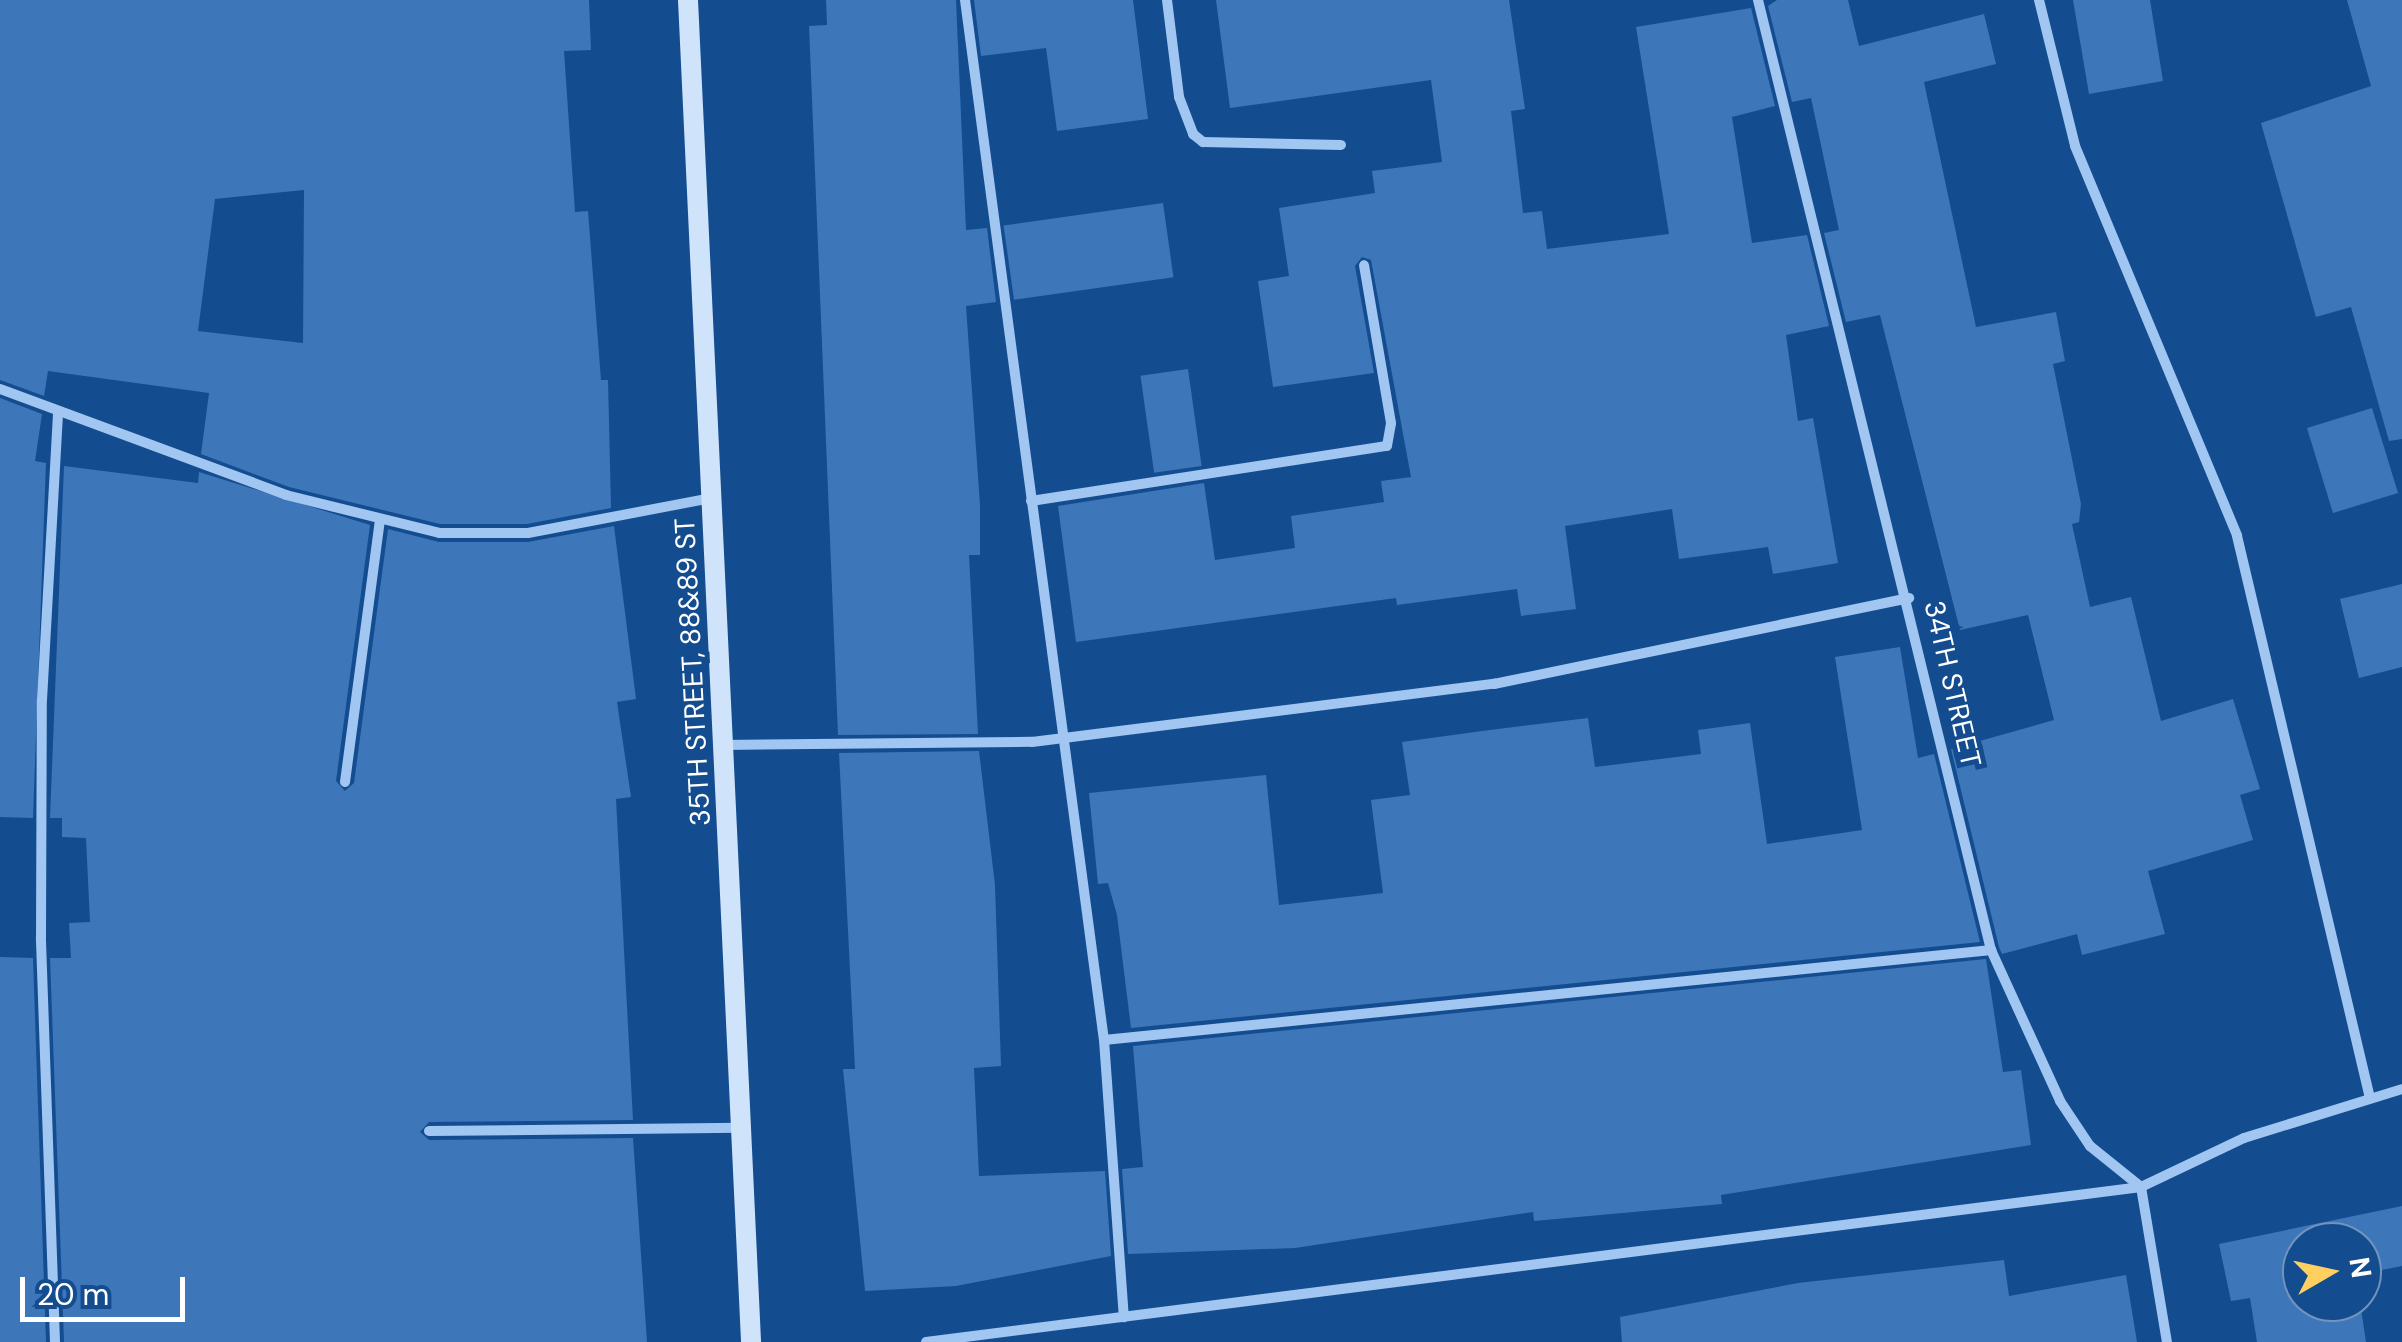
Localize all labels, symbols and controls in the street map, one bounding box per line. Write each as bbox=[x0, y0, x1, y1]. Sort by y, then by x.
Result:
street label: 35TH STREET, 88&89 ST bbox=[668, 517, 718, 827]
street label: 34TH STREET bbox=[1916, 597, 1988, 771]
north arrow bbox=[2282, 1222, 2382, 1322]
text: N bbox=[2340, 1255, 2380, 1281]
scale bar bbox=[25, 1257, 190, 1319]
text: 20 m bbox=[37, 1275, 109, 1314]

